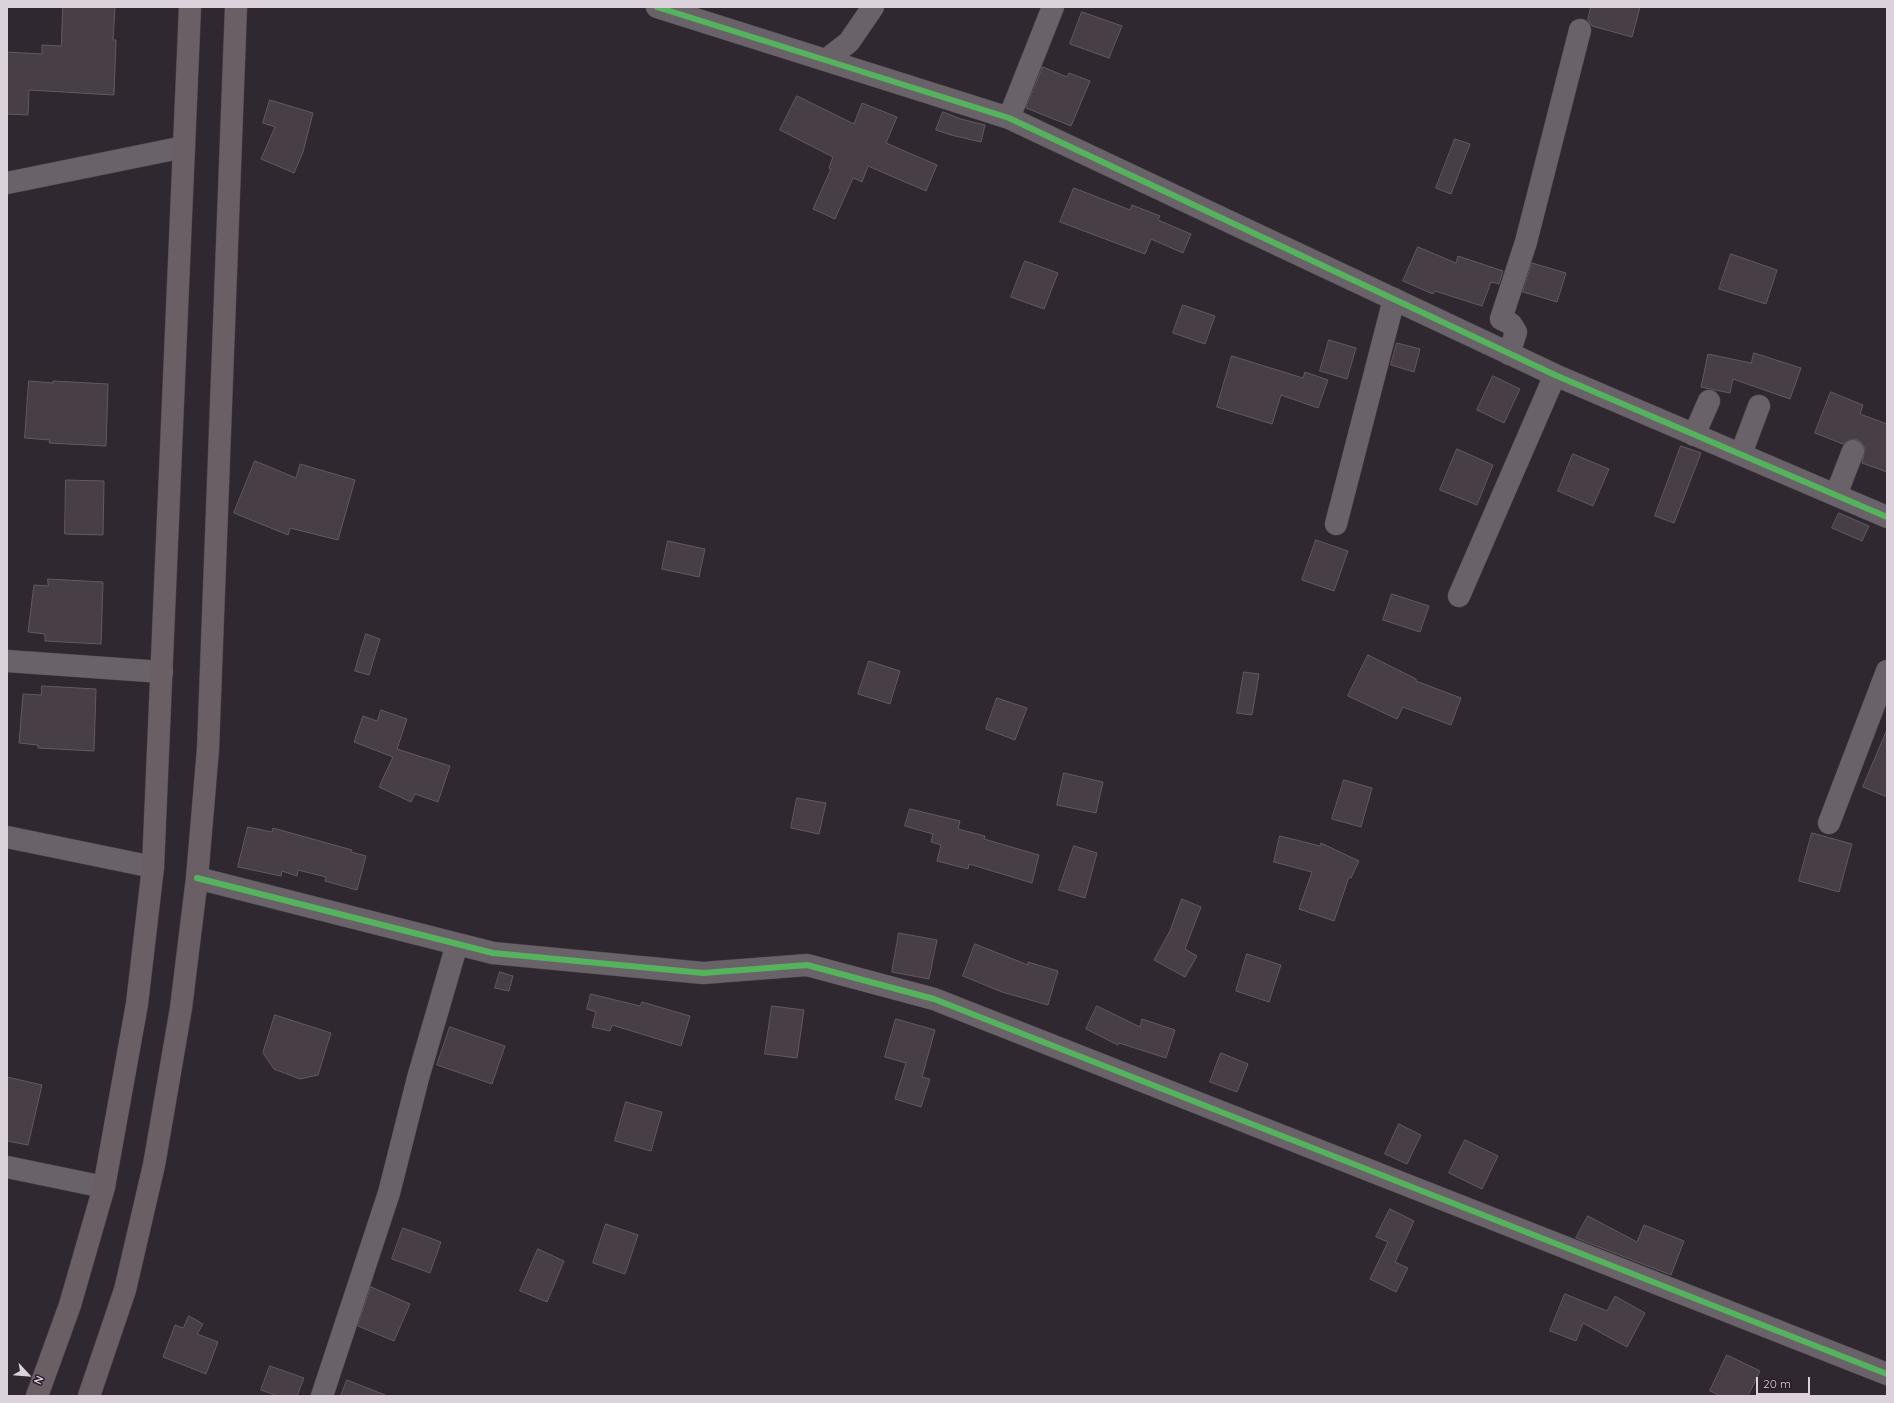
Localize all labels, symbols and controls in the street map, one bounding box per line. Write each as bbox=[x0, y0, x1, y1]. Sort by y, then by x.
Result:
north arrow bbox=[8, 1355, 48, 1395]
scale bar bbox=[1758, 1369, 1812, 1395]
text: N bbox=[31, 1374, 47, 1387]
text: 20 m bbox=[1763, 1376, 1791, 1391]

